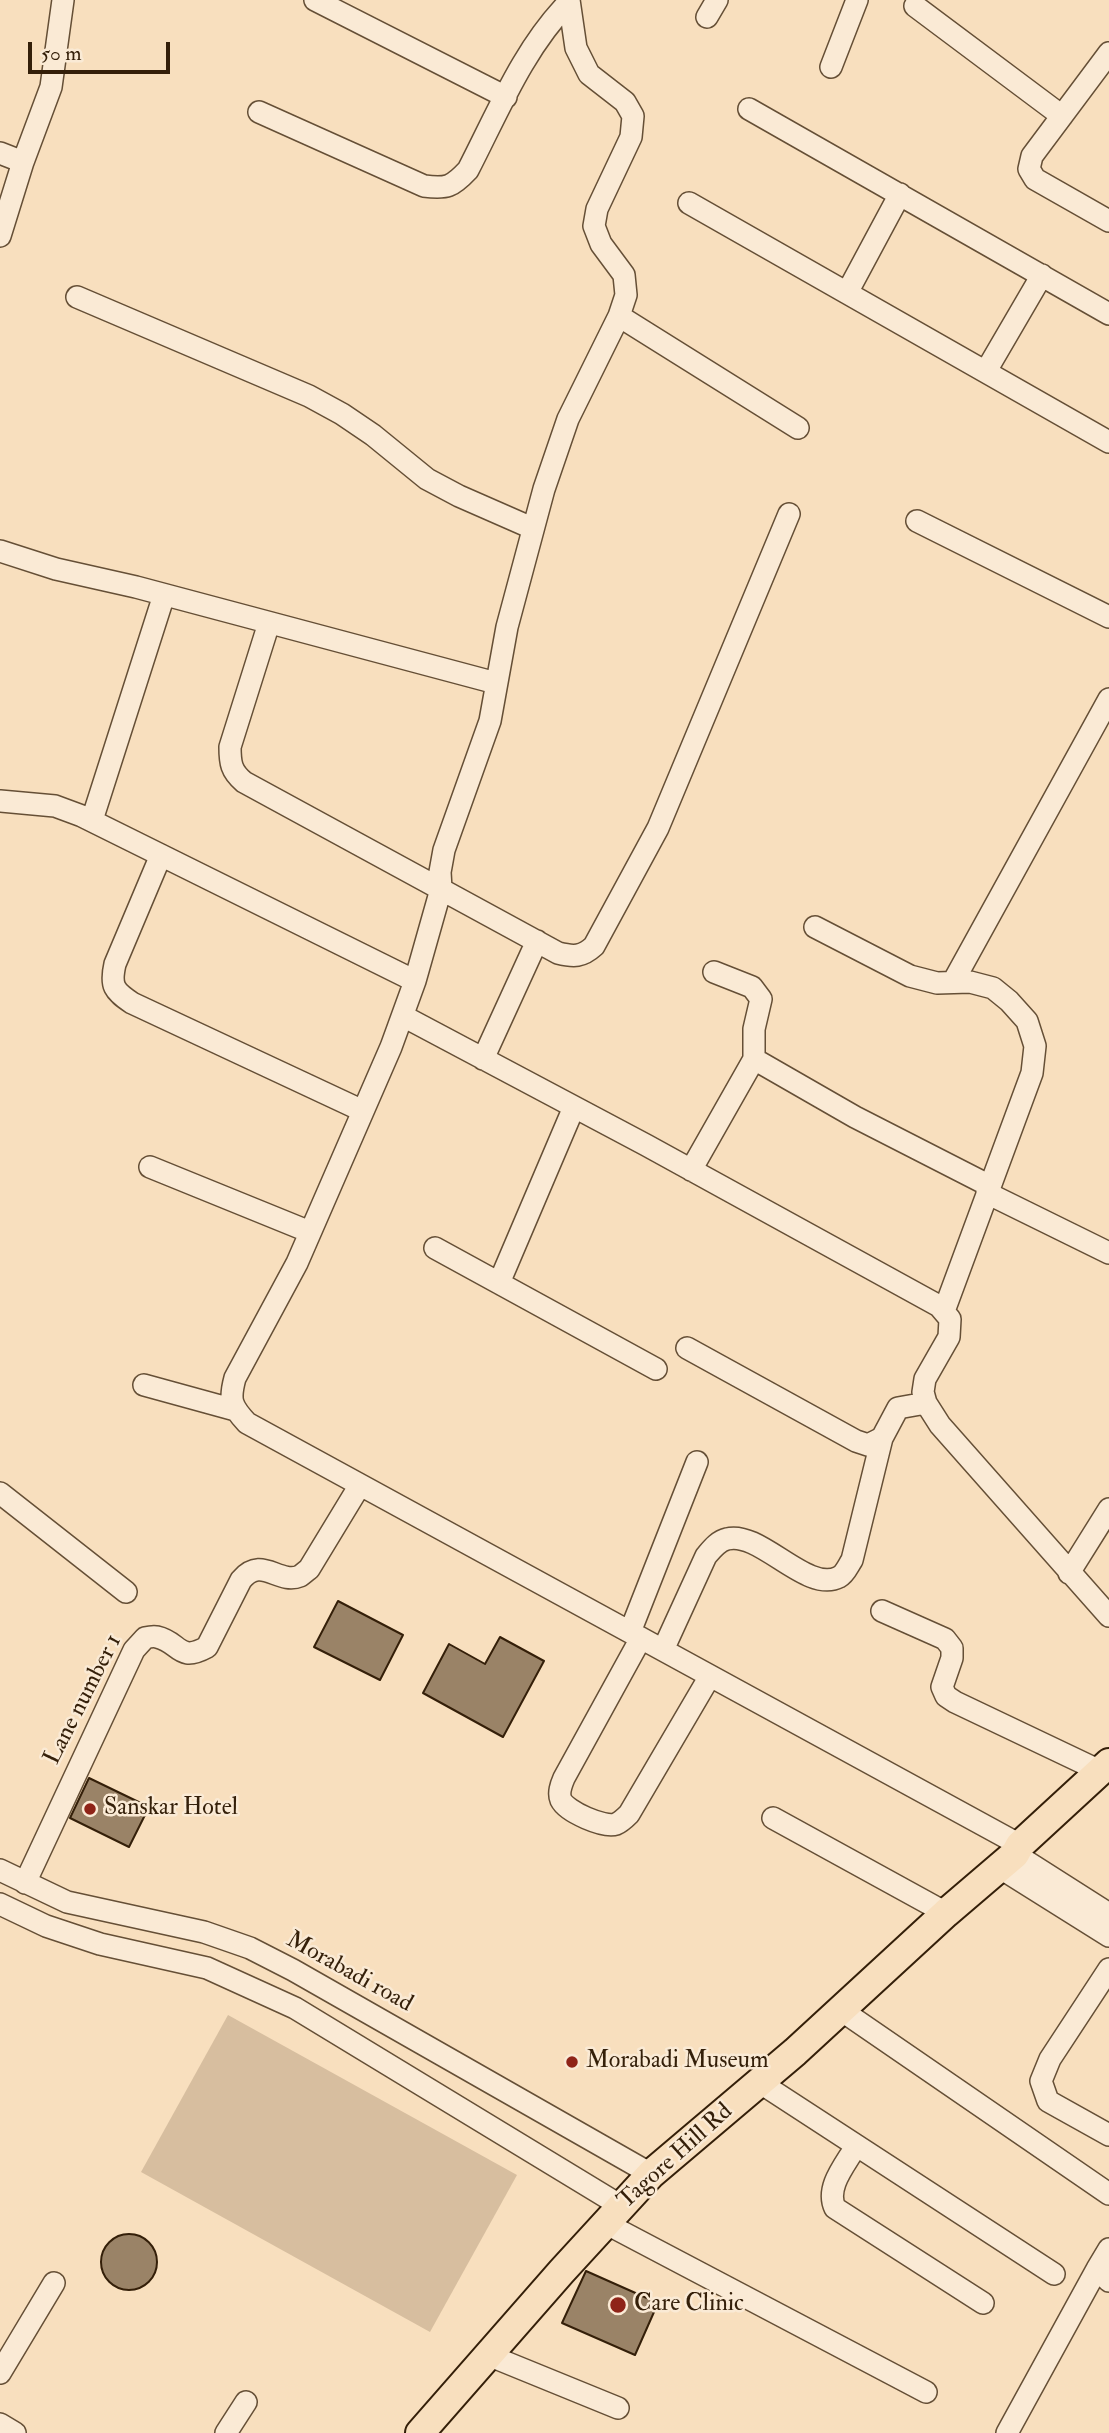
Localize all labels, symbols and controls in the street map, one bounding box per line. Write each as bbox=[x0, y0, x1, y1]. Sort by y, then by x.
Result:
scale bar bbox=[32, 28, 173, 72]
text: 50 m bbox=[41, 40, 82, 67]
street label: Lane number 1 bbox=[39, 1630, 129, 1770]
place label: Sanskar Hotel bbox=[104, 1795, 238, 1823]
marker: Sanskar Hotel bbox=[82, 1801, 98, 1817]
street label: Morabadi road bbox=[281, 1926, 417, 2020]
place label: Morabadi Museum bbox=[586, 2048, 769, 2076]
marker: Morabadi Museum bbox=[564, 2054, 580, 2070]
street label: Tagore Hill Rd bbox=[613, 2098, 739, 2216]
place label: Care Clinic bbox=[634, 2291, 744, 2319]
marker: Care Clinic bbox=[608, 2295, 628, 2315]

